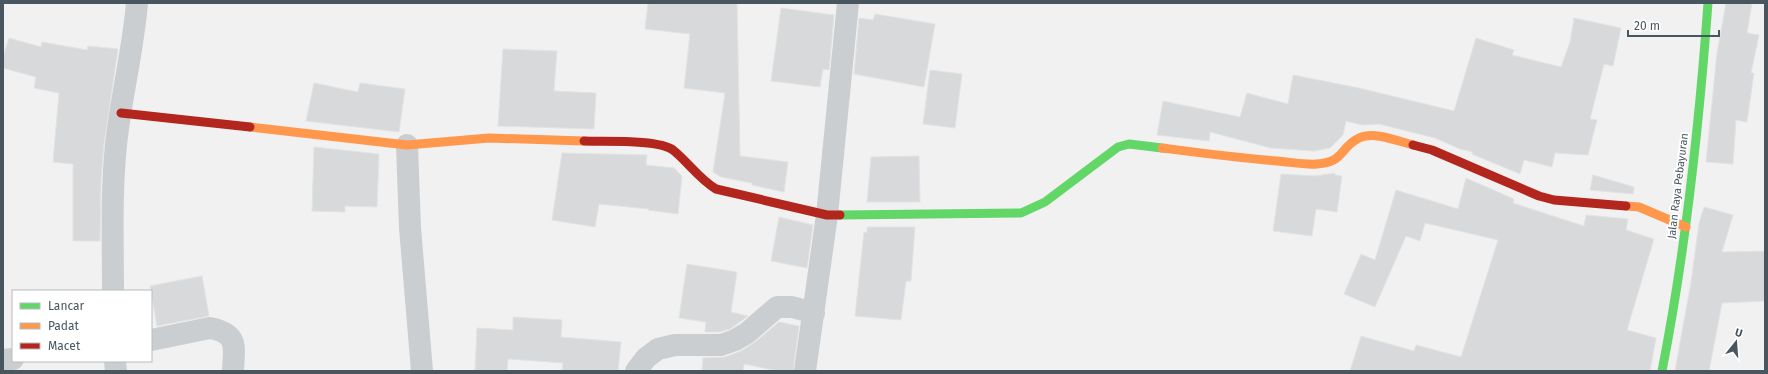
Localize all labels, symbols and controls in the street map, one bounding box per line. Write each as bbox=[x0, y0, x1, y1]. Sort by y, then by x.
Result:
scale bar bbox=[1628, 12, 1719, 38]
text: 20 m bbox=[1634, 19, 1660, 33]
street label: Jalan Raya Pebayuran bbox=[1665, 132, 1691, 240]
legend bbox=[12, 290, 152, 362]
text: Lancar bbox=[48, 299, 85, 313]
text: Padat bbox=[48, 319, 80, 333]
north arrow bbox=[1716, 322, 1756, 362]
text: U bbox=[1733, 326, 1744, 340]
text: Macet bbox=[48, 339, 81, 353]

